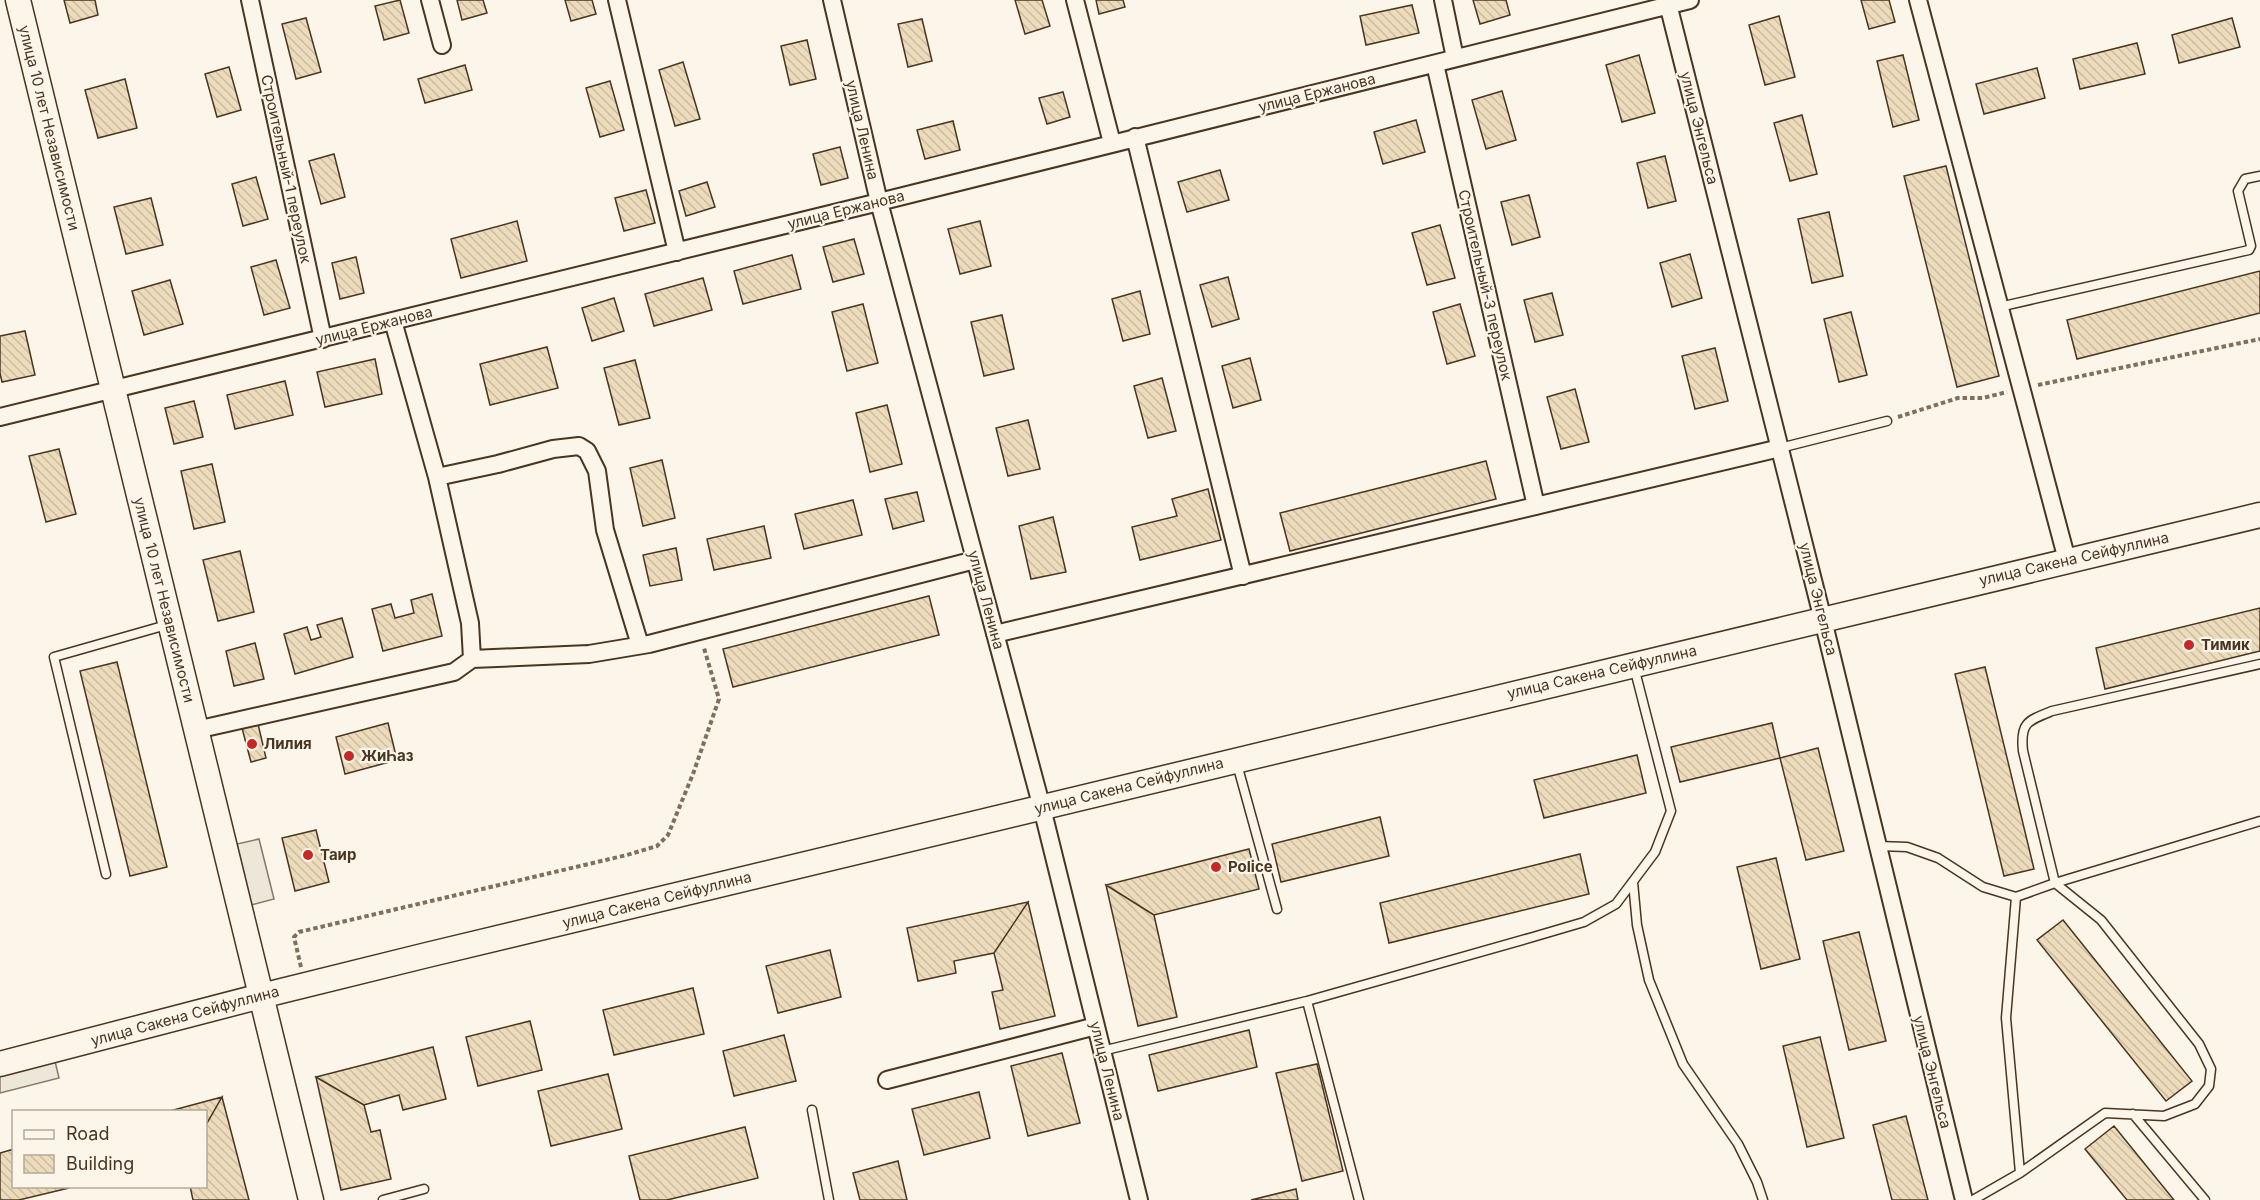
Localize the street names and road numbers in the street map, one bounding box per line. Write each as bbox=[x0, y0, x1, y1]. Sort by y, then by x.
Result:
street label: улица 10 лет Независимости bbox=[15, 23, 84, 233]
street label: улица Ержанова bbox=[1256, 69, 1377, 116]
street label: улица Энгельса bbox=[1676, 69, 1723, 186]
street label: Строительный-1 переулок bbox=[257, 73, 316, 265]
street label: улица Ленина bbox=[842, 78, 883, 182]
street label: улица Ержанова bbox=[785, 186, 906, 233]
street label: Строительный-3 переулок bbox=[1454, 188, 1517, 382]
street label: улица Ержанова bbox=[313, 302, 434, 349]
street label: улица 10 лет Независимости bbox=[130, 495, 199, 705]
street label: улица Сакена Сейфуллина bbox=[1977, 527, 2171, 590]
street label: улица Энгельса bbox=[1795, 540, 1842, 657]
street label: улица Ленина bbox=[964, 548, 1009, 652]
street label: улица Сакена Сейфуллина bbox=[1505, 640, 1699, 703]
street label: улица Сакена Сейфуллина bbox=[1032, 753, 1225, 818]
street label: улица Сакена Сейфуллина bbox=[560, 867, 753, 932]
street label: улица Сакена Сейфуллина bbox=[89, 981, 281, 1050]
street label: улица Энгельса bbox=[1909, 1013, 1956, 1130]
street label: улица Ленина bbox=[1086, 1019, 1129, 1123]

